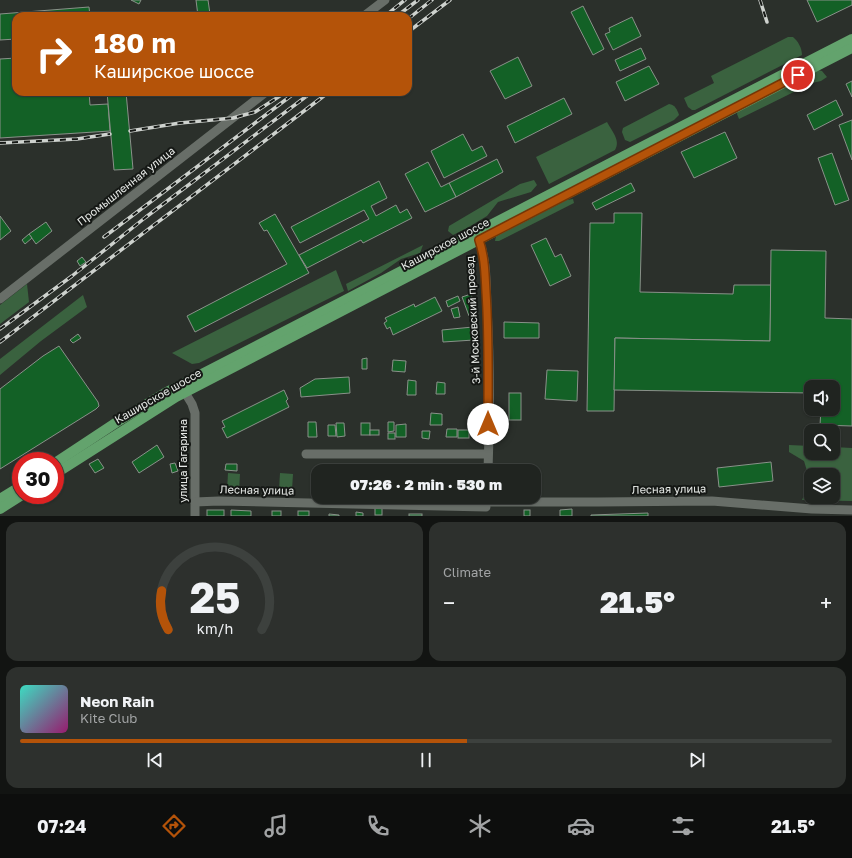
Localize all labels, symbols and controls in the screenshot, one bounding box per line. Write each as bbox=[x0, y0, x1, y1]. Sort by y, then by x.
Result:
text: 180 m bbox=[94, 26, 176, 59]
icon: right bbox=[28, 28, 80, 80]
pin bbox=[781, 58, 815, 92]
text: Каширское шоссе bbox=[94, 60, 254, 82]
icon: arrive bbox=[787, 64, 809, 86]
street label: Промышленная улица bbox=[74, 143, 177, 228]
street label: Каширское шоссе bbox=[398, 215, 491, 272]
street label: 3-й Московский проезд bbox=[463, 255, 482, 384]
street label: Каширское шоссе bbox=[112, 365, 203, 426]
map controls bbox=[804, 380, 840, 504]
button: sound bbox=[804, 380, 840, 416]
position arrow bbox=[467, 403, 509, 445]
street label: улица Гагарина bbox=[176, 419, 189, 503]
button: search bbox=[804, 424, 840, 460]
speed limit sign: 30 bbox=[12, 452, 64, 504]
button: layers bbox=[804, 468, 840, 504]
text: 07:26 · 2 min · 530 m bbox=[350, 475, 502, 493]
street label: Лесная улица bbox=[632, 481, 706, 496]
street label: Лесная улица bbox=[220, 482, 294, 497]
text: Climate bbox=[443, 564, 491, 580]
text: 25 bbox=[189, 571, 240, 621]
text: 21.5° bbox=[600, 584, 675, 620]
text: − bbox=[443, 589, 455, 616]
text: + bbox=[820, 589, 832, 616]
text: km/h bbox=[196, 619, 233, 636]
text: Neon Rain bbox=[80, 692, 154, 710]
text: Kite Club bbox=[80, 710, 137, 726]
icon: previous bbox=[144, 749, 166, 771]
icon: pause bbox=[415, 749, 437, 771]
icon: next bbox=[686, 749, 708, 771]
icon: directions bbox=[160, 812, 188, 840]
icon: music bbox=[262, 812, 290, 840]
icon: phone bbox=[364, 812, 392, 840]
icon: climate bbox=[466, 812, 494, 840]
icon: car bbox=[567, 812, 595, 840]
icon: filters bbox=[669, 812, 697, 840]
text: 07:24 bbox=[37, 815, 86, 837]
text: 21.5° bbox=[771, 815, 815, 837]

